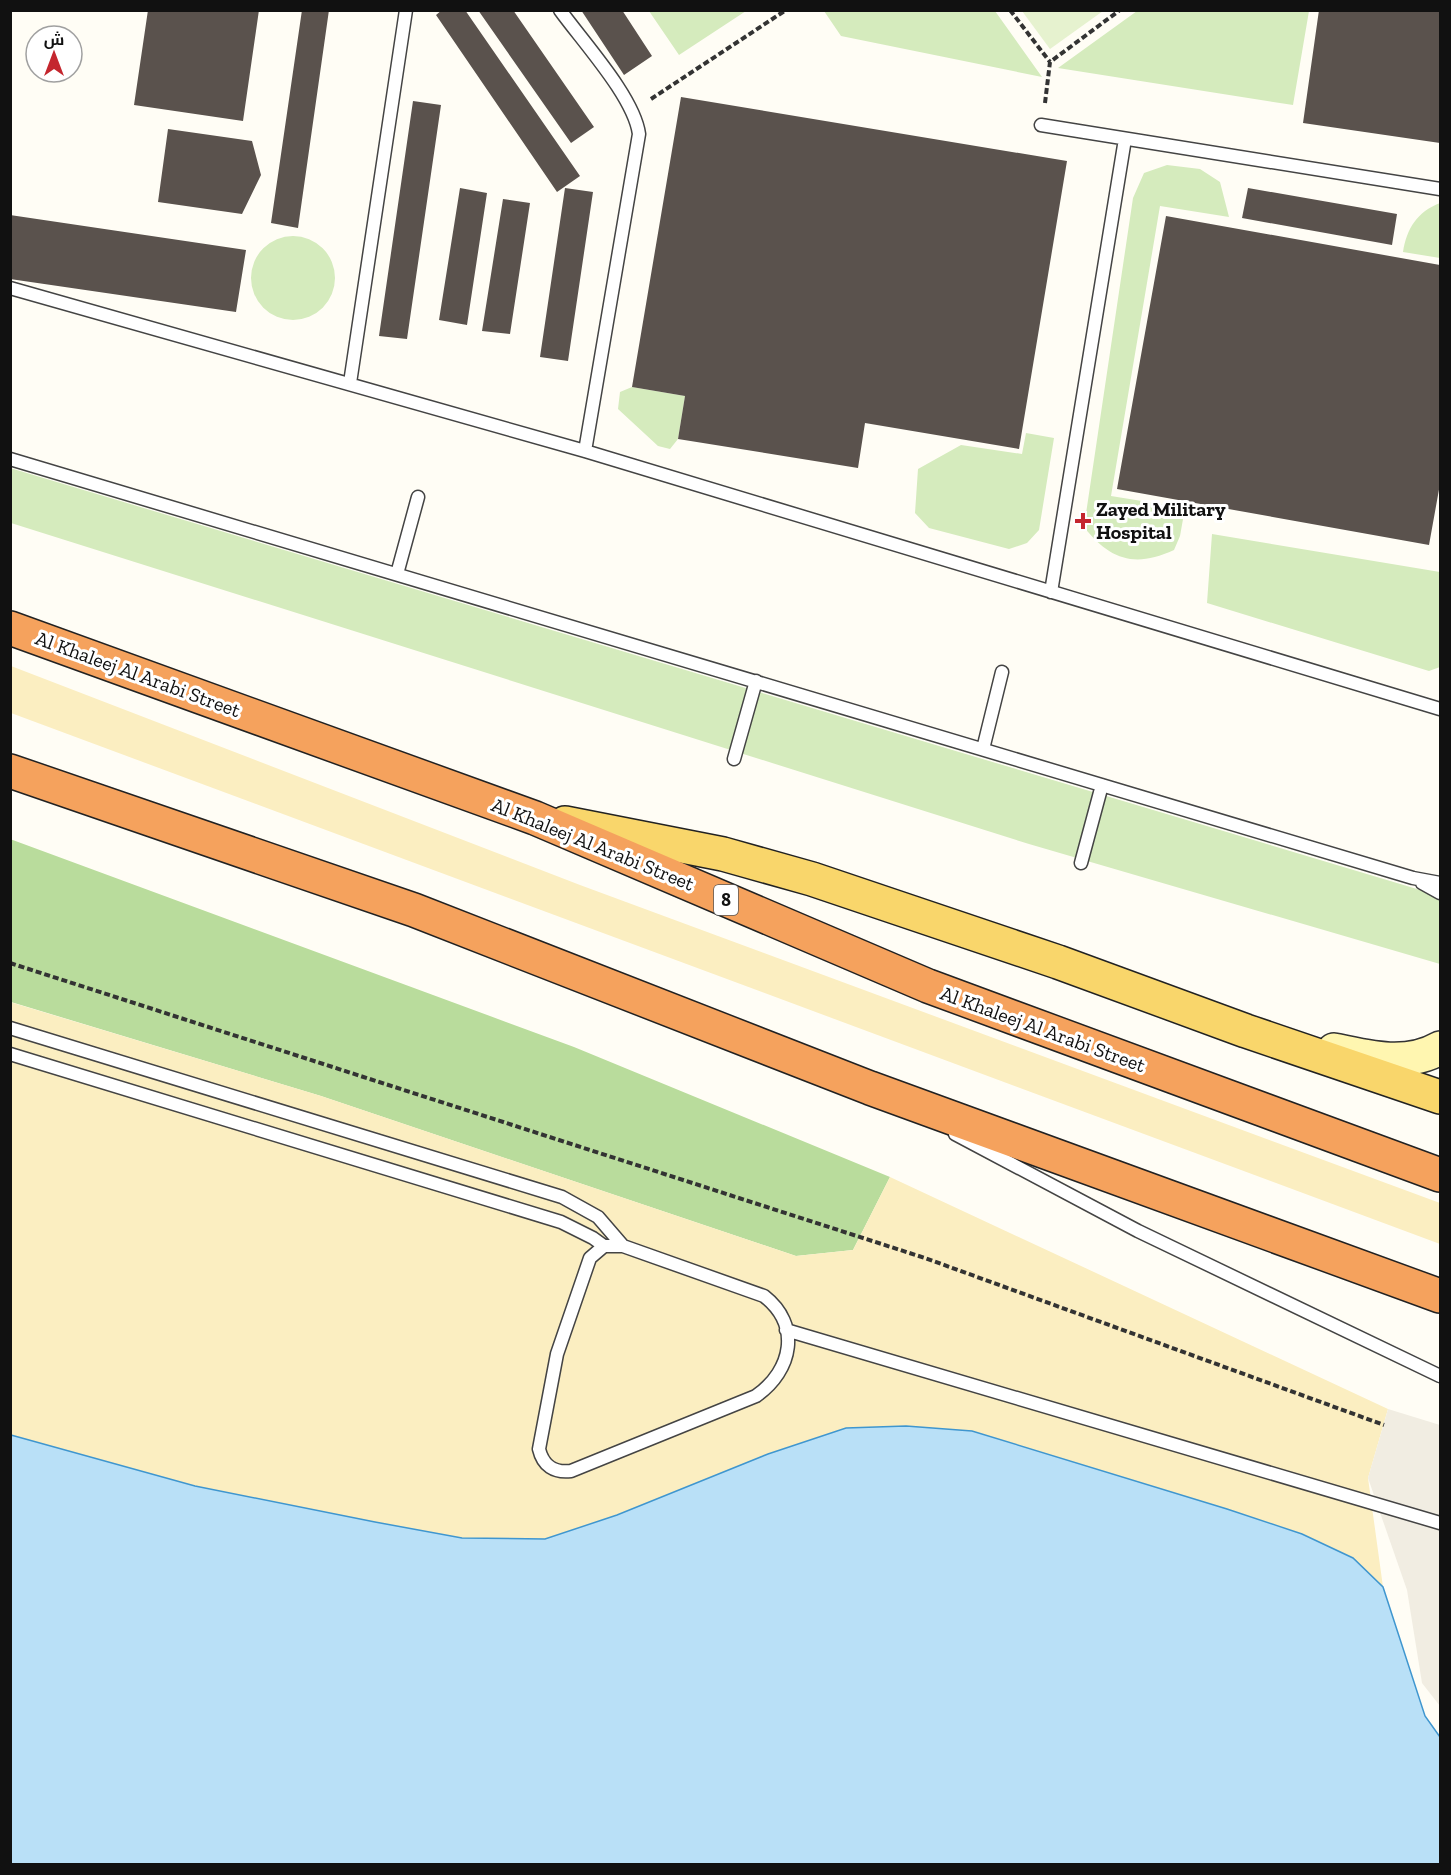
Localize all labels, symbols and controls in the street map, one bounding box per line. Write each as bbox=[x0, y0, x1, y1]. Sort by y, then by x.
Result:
north arrow bbox=[24, 24, 84, 84]
text: ش bbox=[44, 30, 64, 49]
place label: Zayed Military Hospital bbox=[1096, 497, 1226, 544]
marker: Zayed Military Hospital bbox=[1074, 512, 1092, 530]
street label: Al Khaleej Al Arabi Street bbox=[32, 626, 244, 722]
street label: Al Khaleej Al Arabi Street bbox=[488, 792, 698, 896]
road number: 8 bbox=[714, 885, 738, 915]
street label: Al Khaleej Al Arabi Street bbox=[937, 981, 1149, 1077]

